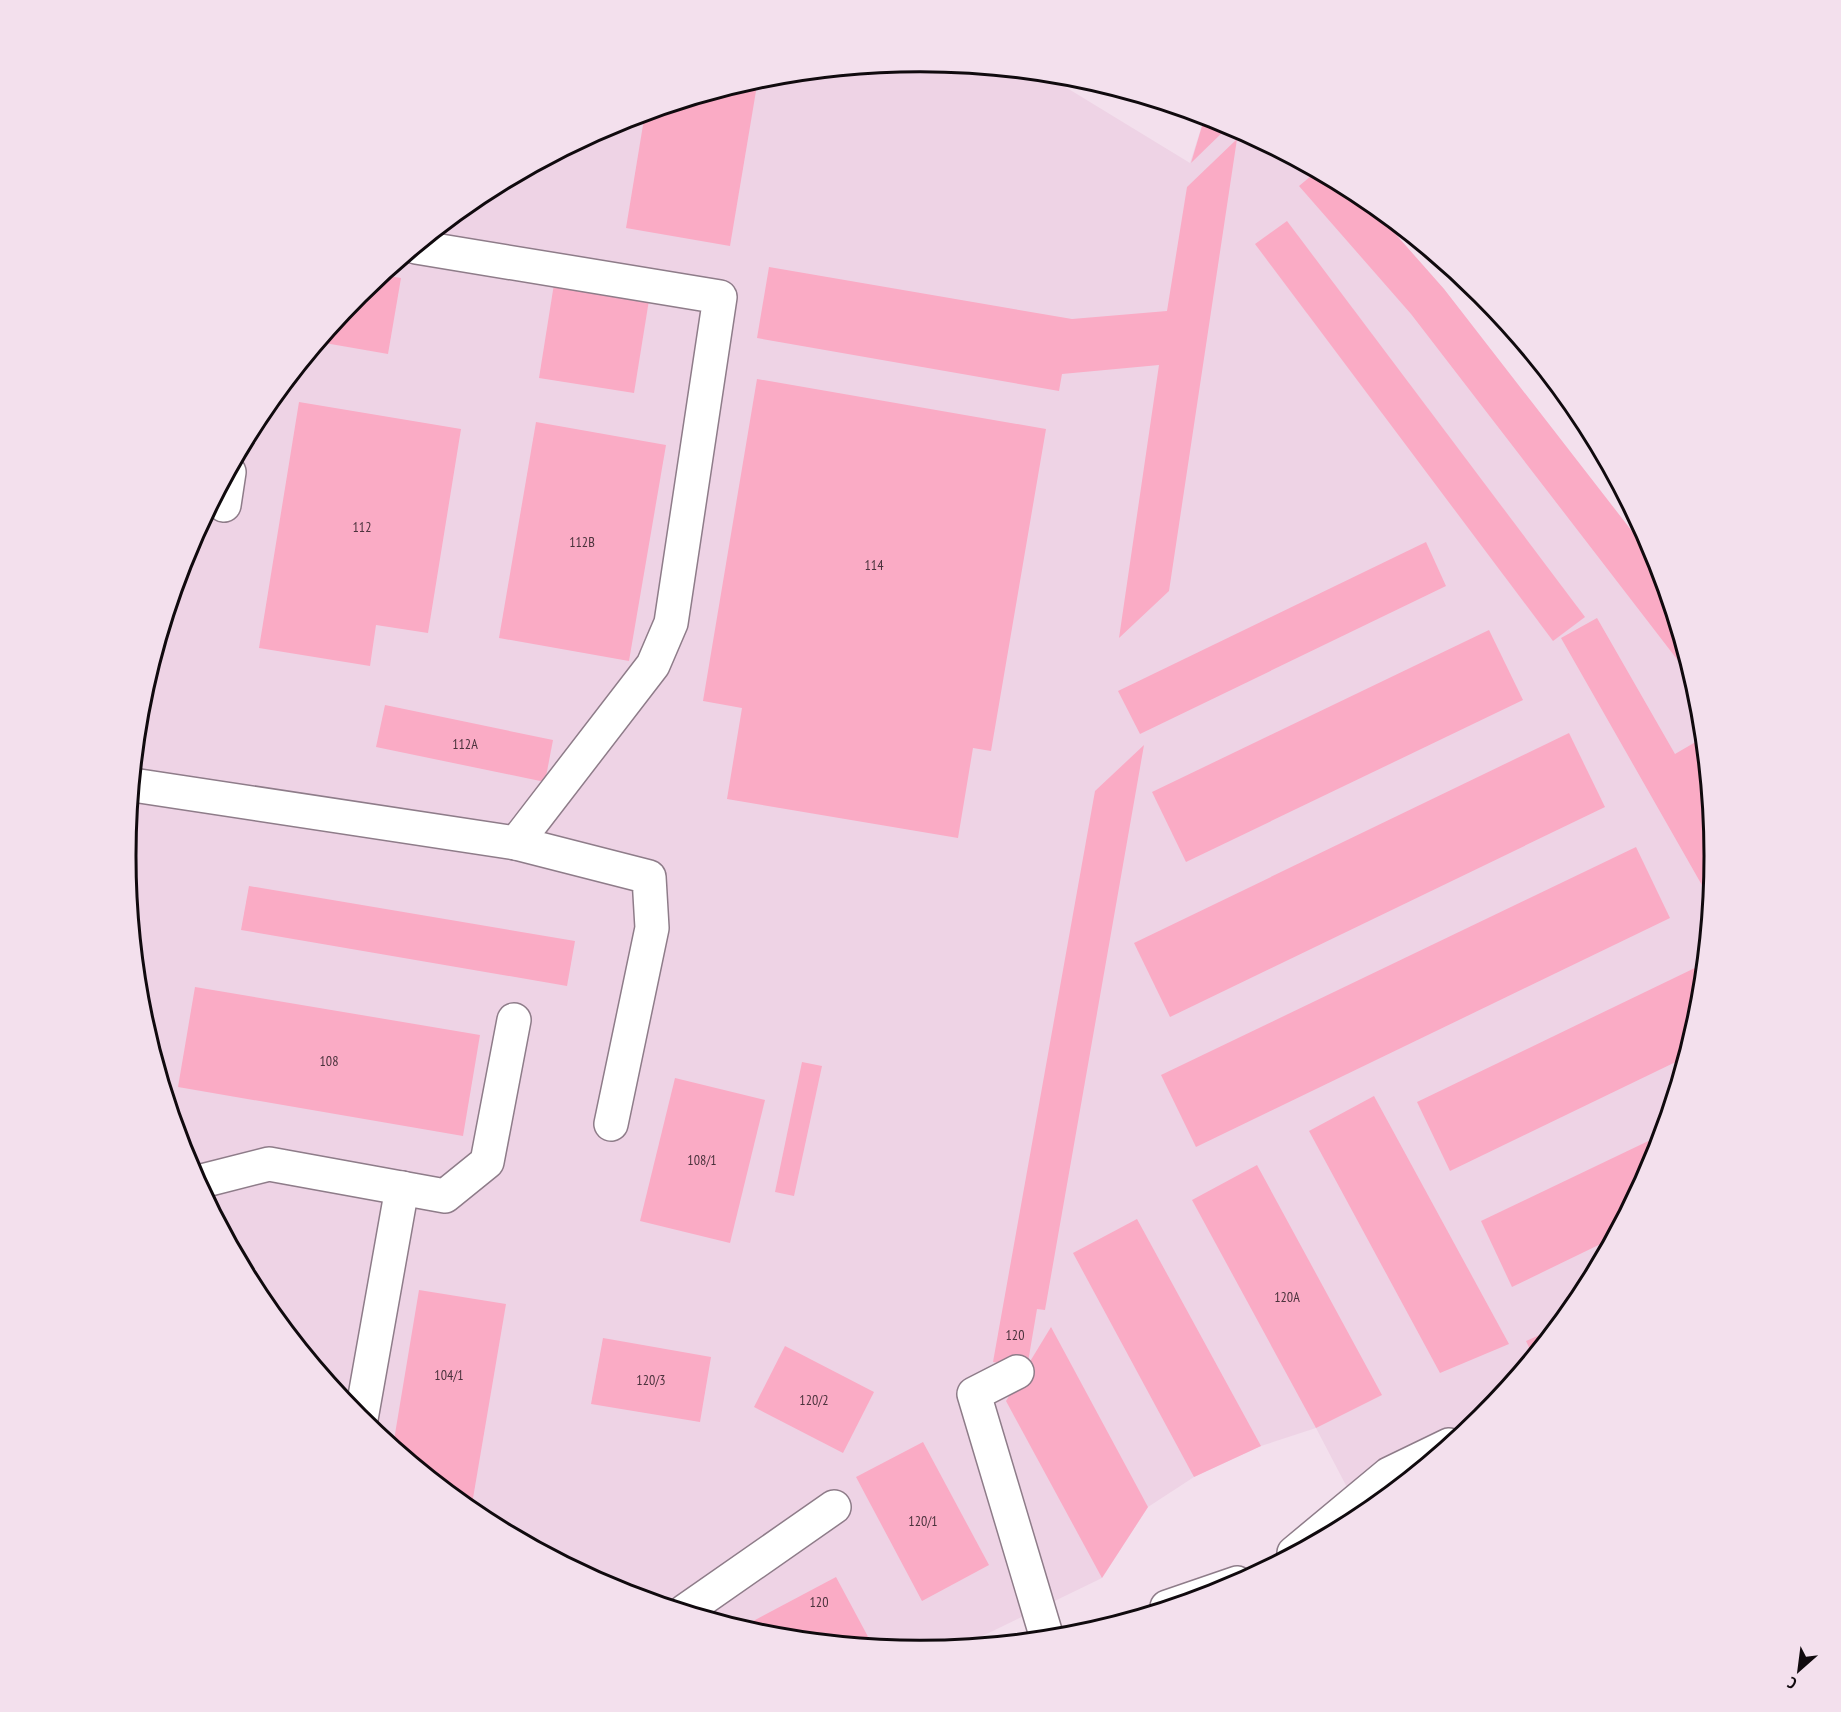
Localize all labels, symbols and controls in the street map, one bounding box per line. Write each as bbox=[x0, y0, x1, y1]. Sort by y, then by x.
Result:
house number: 112 bbox=[353, 518, 371, 536]
house number: 112В bbox=[569, 533, 595, 551]
house number: 114 bbox=[865, 556, 884, 574]
house number: 112А bbox=[452, 735, 478, 753]
house number: 108 bbox=[320, 1052, 338, 1070]
house number: 108/1 bbox=[687, 1151, 717, 1169]
house number: 120А bbox=[1274, 1288, 1300, 1306]
house number: 120 bbox=[1006, 1326, 1024, 1344]
house number: 104/1 bbox=[434, 1366, 464, 1384]
house number: 120/3 bbox=[636, 1371, 666, 1389]
house number: 120/2 bbox=[799, 1391, 829, 1409]
house number: 120/1 bbox=[908, 1512, 938, 1530]
house number: 120 bbox=[810, 1593, 828, 1611]
north arrow bbox=[1769, 1640, 1829, 1700]
text: С bbox=[1783, 1672, 1800, 1694]

